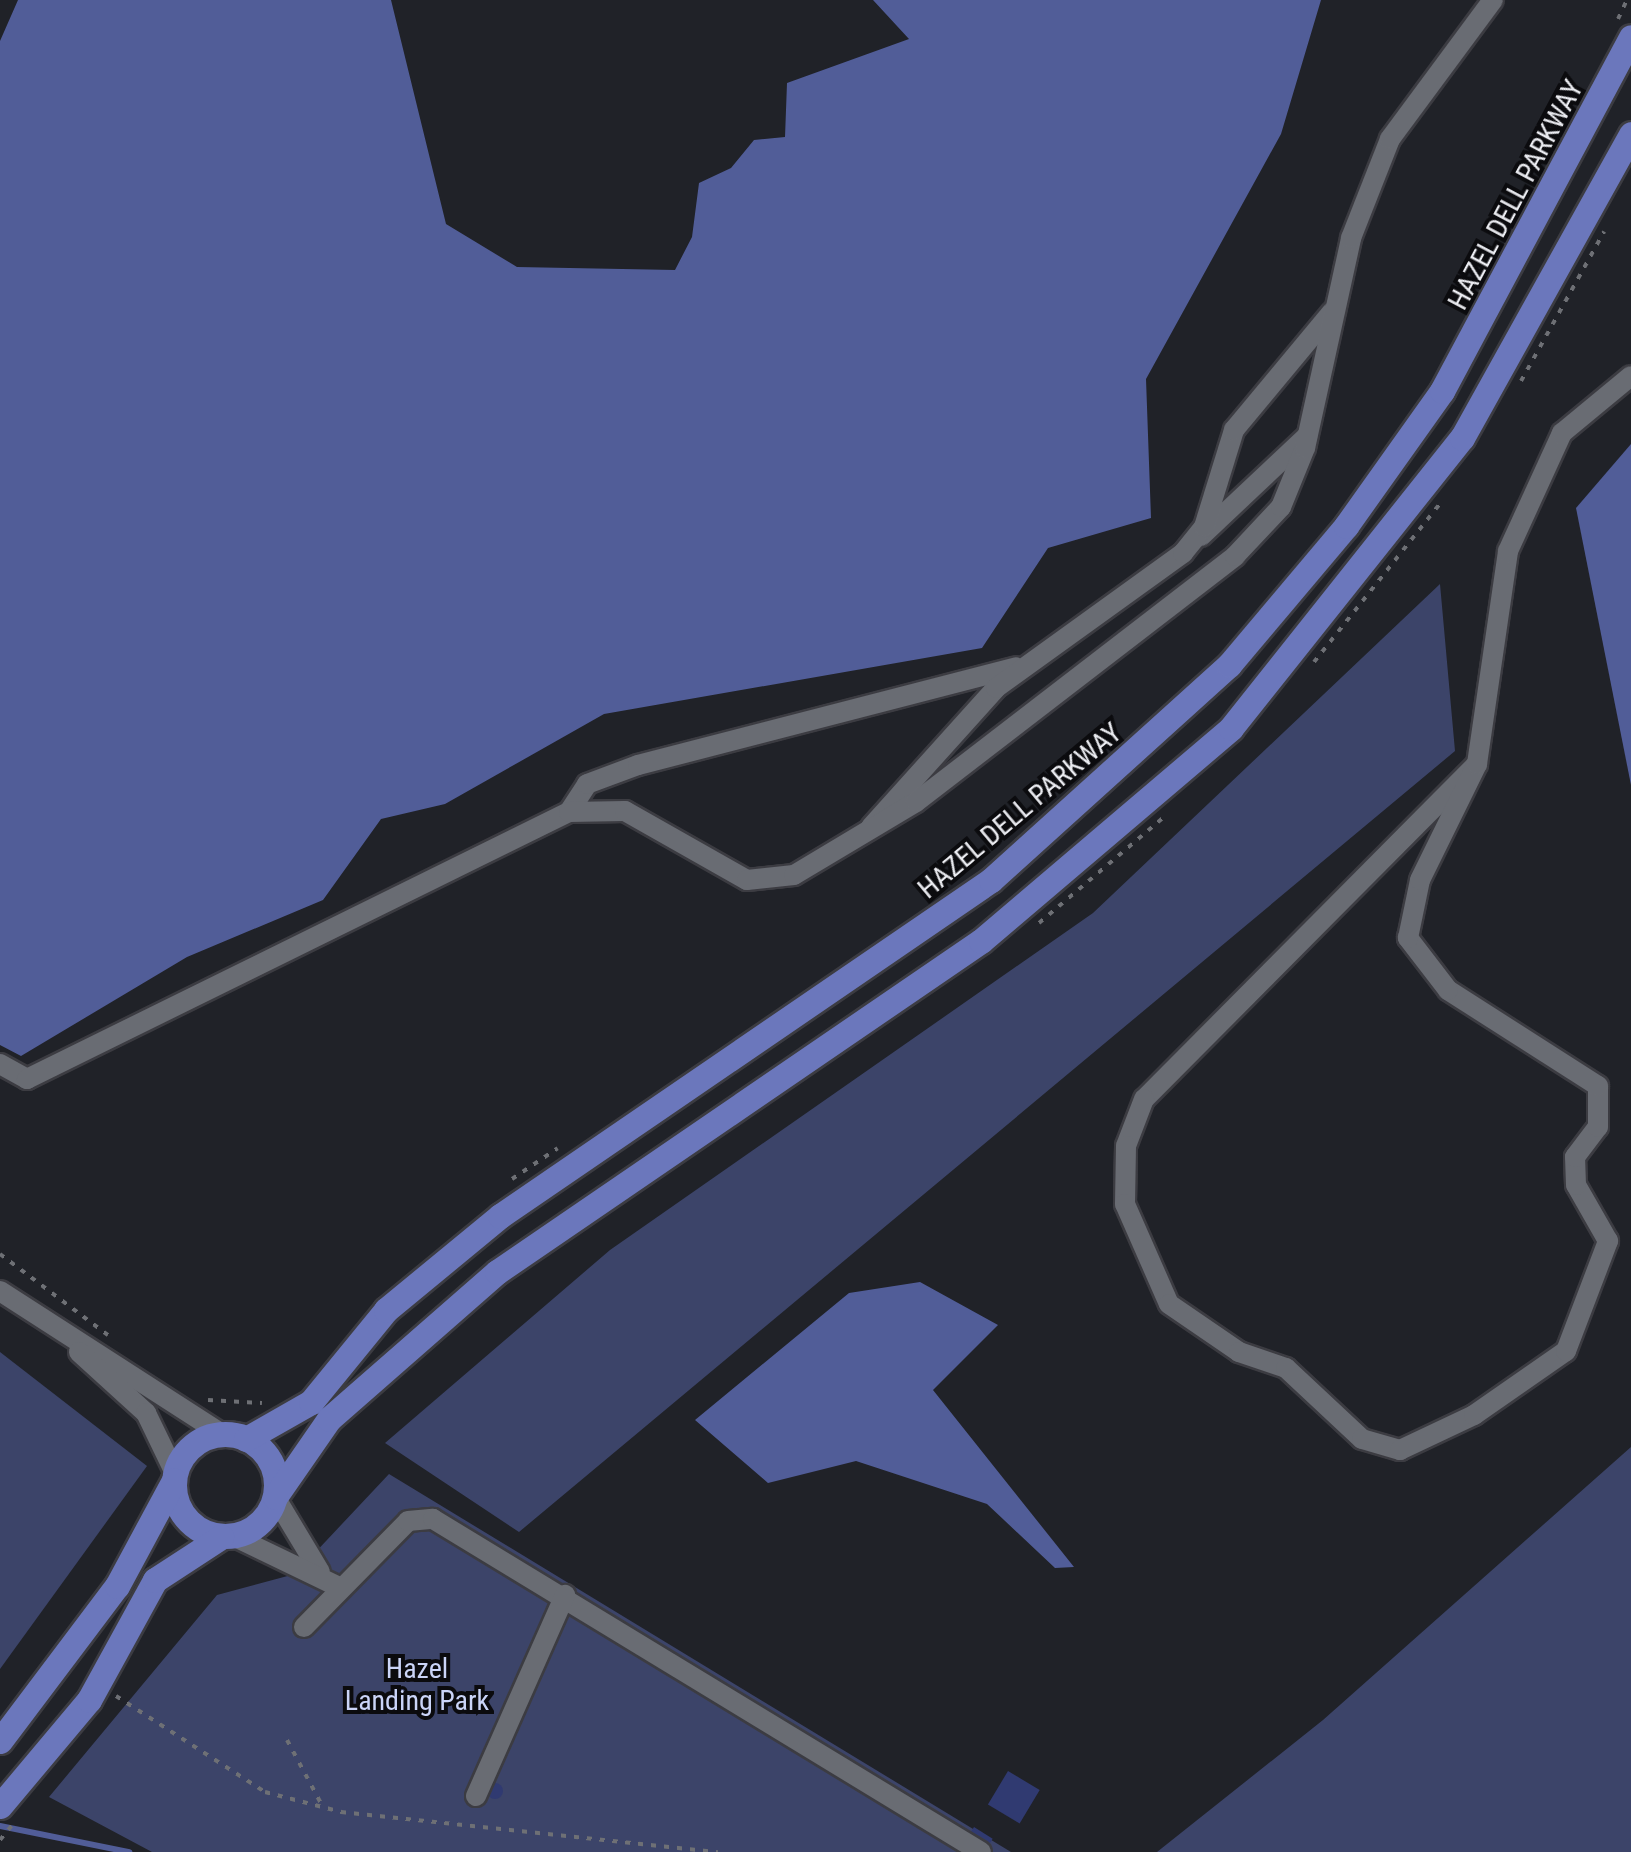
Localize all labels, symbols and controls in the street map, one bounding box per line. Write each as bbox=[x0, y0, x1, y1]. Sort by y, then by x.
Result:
street label: HAZEL DELL PARKWAY bbox=[1441, 74, 1591, 316]
street label: HAZEL DELL PARKWAY bbox=[911, 716, 1129, 906]
park label: Hazel Landing Park bbox=[345, 1652, 489, 1718]

